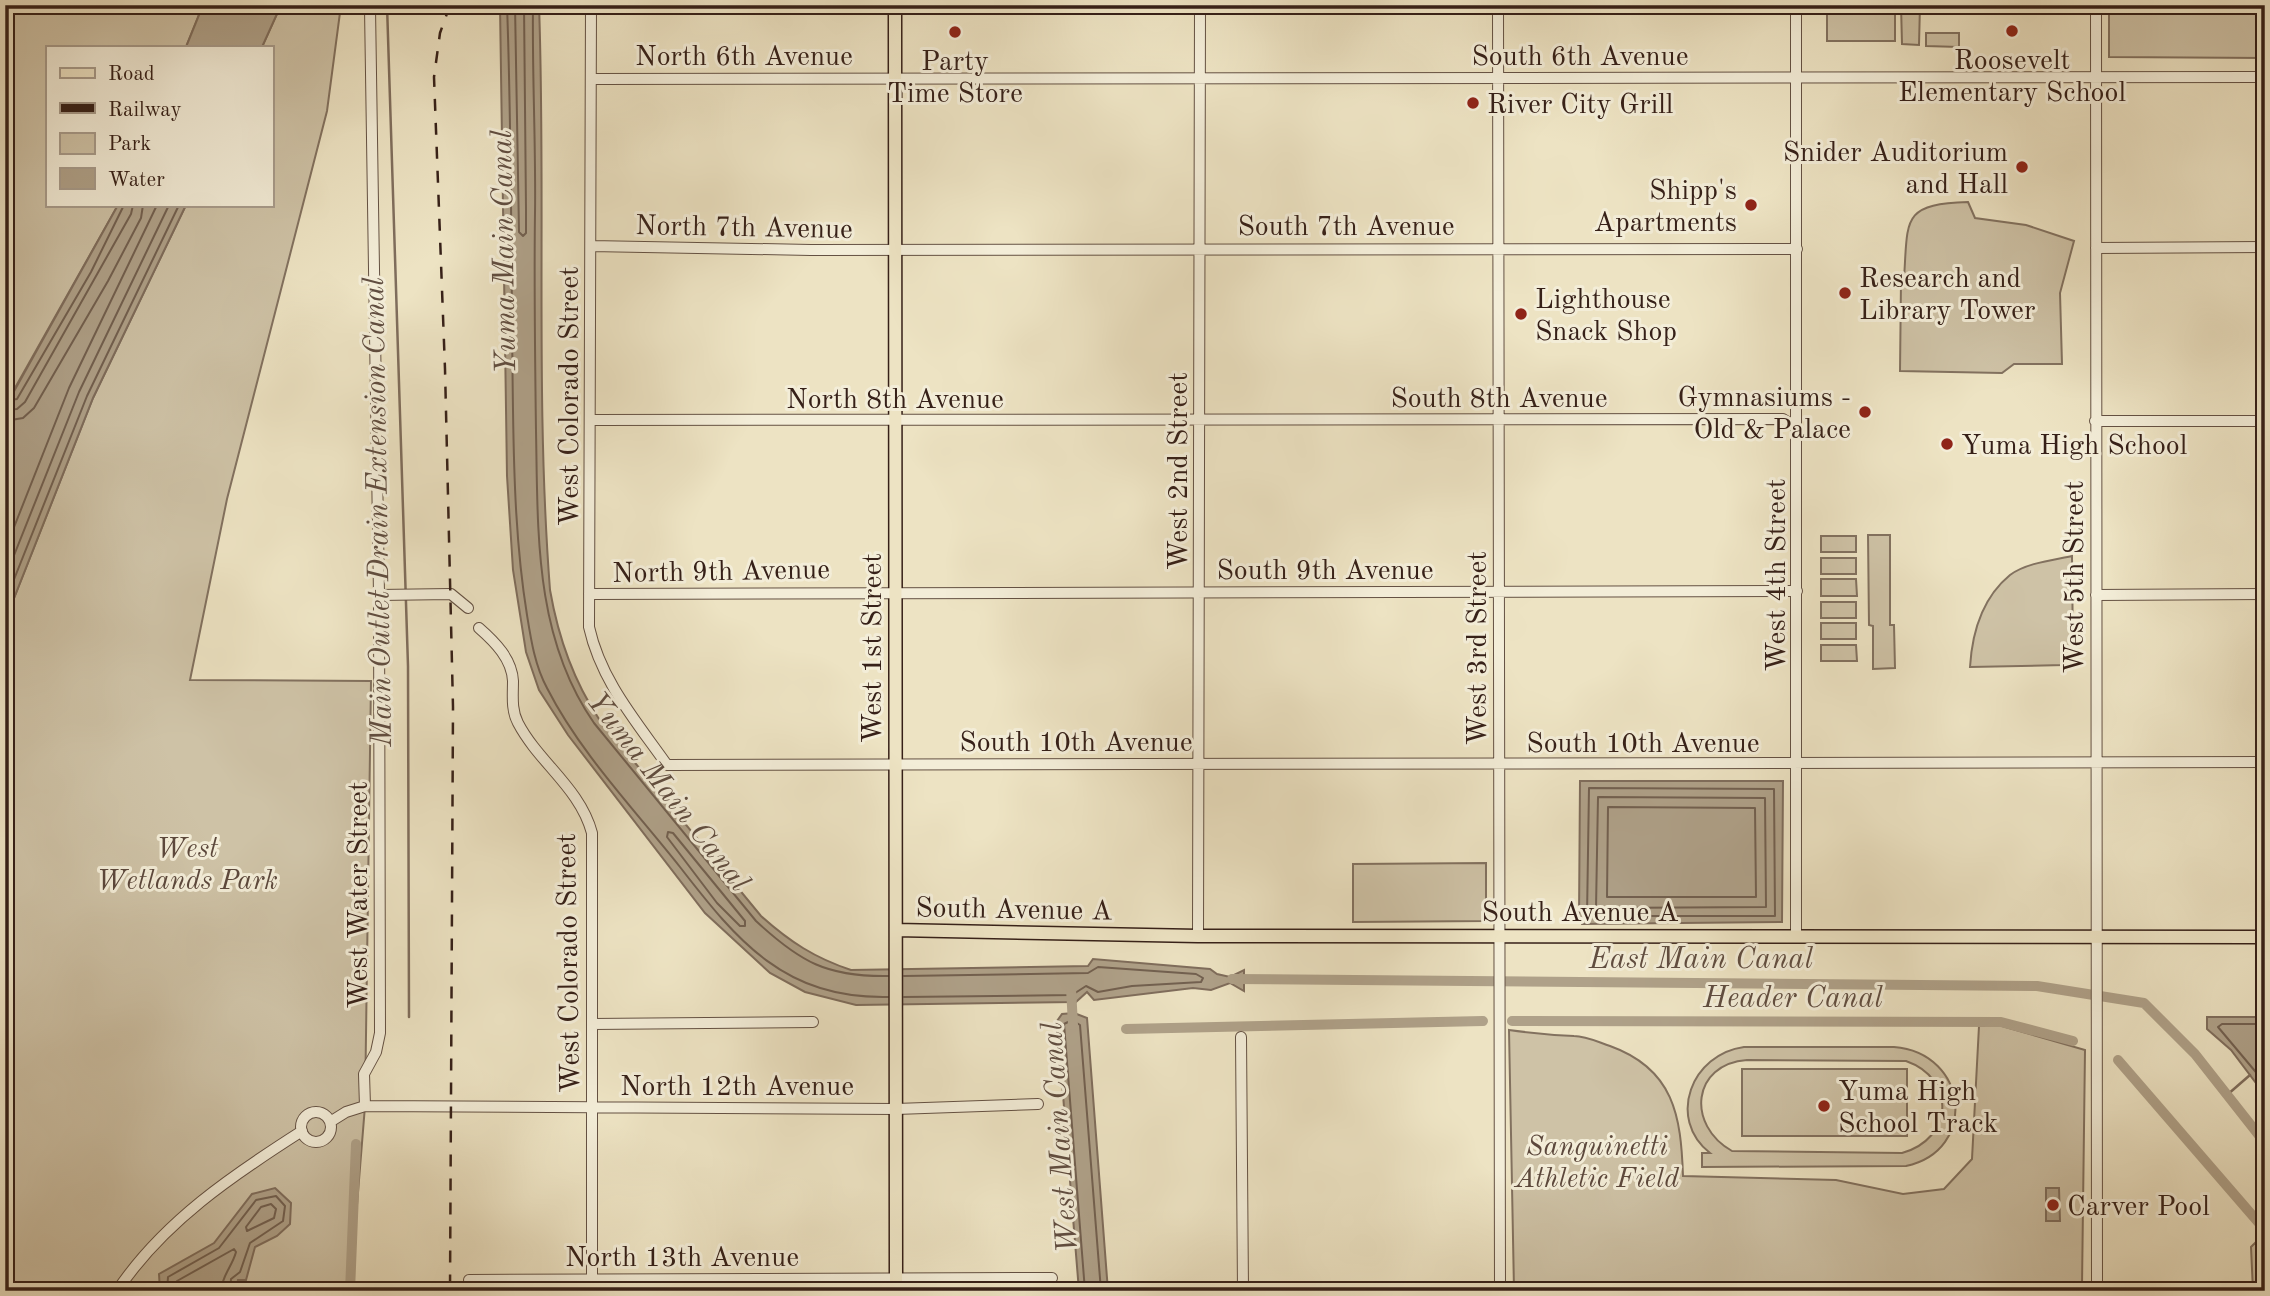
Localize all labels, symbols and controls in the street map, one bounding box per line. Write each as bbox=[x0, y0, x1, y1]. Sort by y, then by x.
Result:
marker: Roosevelt Elementary School bbox=[2004, 23, 2020, 39]
marker: Party Time Store bbox=[947, 24, 963, 40]
street label: North 6th Avenue bbox=[635, 44, 853, 72]
street label: South 6th Avenue bbox=[1471, 44, 1689, 72]
legend bbox=[46, 46, 273, 206]
place label: Roosevelt Elementary School bbox=[1898, 48, 2126, 108]
place label: Party Time Store bbox=[887, 49, 1023, 109]
text: Road bbox=[108, 64, 155, 85]
place label: River City Grill bbox=[1487, 92, 1673, 120]
marker: River City Grill bbox=[1465, 95, 1481, 111]
text: Railway bbox=[108, 100, 182, 121]
water label: Yuma Main Canal bbox=[488, 129, 522, 374]
text: Park bbox=[108, 134, 151, 155]
place label: Snider Auditorium and Hall bbox=[1783, 140, 2008, 200]
marker: Snider Auditorium and Hall bbox=[2014, 159, 2030, 175]
text: Water bbox=[108, 170, 165, 191]
place label: Shipp's Apartments bbox=[1594, 178, 1737, 238]
marker: Shipp's Apartments bbox=[1743, 197, 1759, 213]
street label: North 7th Avenue bbox=[635, 213, 853, 245]
street label: South 7th Avenue bbox=[1237, 214, 1455, 242]
street label: West Colorado Street bbox=[557, 266, 585, 526]
place label: Research and Library Tower bbox=[1859, 266, 2035, 326]
water label: Main Outlet Drain Extension Canal bbox=[360, 277, 398, 748]
marker: Research and Library Tower bbox=[1837, 285, 1853, 301]
place label: Lighthouse Snack Shop bbox=[1535, 287, 1677, 347]
marker: Lighthouse Snack Shop bbox=[1513, 306, 1529, 322]
street label: West 2nd Street bbox=[1166, 372, 1194, 570]
place label: Gymnasiums - Old & Palace bbox=[1678, 385, 1851, 445]
street label: South 8th Avenue bbox=[1390, 386, 1608, 414]
street label: North 8th Avenue bbox=[786, 387, 1004, 415]
marker: Gymnasiums - Old & Palace bbox=[1857, 404, 1873, 420]
place label: Yuma High School bbox=[1961, 433, 2187, 461]
marker: Yuma High School bbox=[1939, 436, 1955, 452]
street label: West 4th Street bbox=[1764, 478, 1792, 672]
street label: West 5th Street bbox=[2062, 480, 2090, 674]
street label: West 3rd Street bbox=[1465, 551, 1493, 745]
street label: West 1st Street bbox=[860, 553, 888, 743]
street label: North 9th Avenue bbox=[612, 557, 830, 589]
street label: South 9th Avenue bbox=[1216, 558, 1434, 586]
water label: Yuma Main Canal bbox=[580, 687, 755, 898]
street label: South 10th Avenue bbox=[959, 730, 1193, 758]
street label: South 10th Avenue bbox=[1526, 731, 1760, 759]
street label: West Water Street bbox=[346, 781, 374, 1009]
street label: West Colorado Street bbox=[554, 833, 586, 1093]
park label: West Wetlands Park bbox=[96, 836, 278, 896]
street label: South Avenue A bbox=[915, 895, 1113, 927]
street label: South Avenue A bbox=[1481, 900, 1679, 928]
water label: East Main Canal bbox=[1588, 945, 1813, 975]
water label: Header Canal bbox=[1702, 984, 1883, 1014]
water label: West Main Canal bbox=[1038, 1021, 1084, 1255]
street label: North 12th Avenue bbox=[620, 1074, 854, 1102]
place label: Yuma High School Track bbox=[1838, 1079, 1998, 1139]
marker: Yuma High School Track bbox=[1816, 1098, 1832, 1114]
park label: Sanguinetti Athletic Field bbox=[1513, 1134, 1679, 1194]
place label: Carver Pool bbox=[2067, 1194, 2210, 1222]
marker: Carver Pool bbox=[2045, 1197, 2061, 1213]
street label: North 13th Avenue bbox=[565, 1245, 799, 1273]

